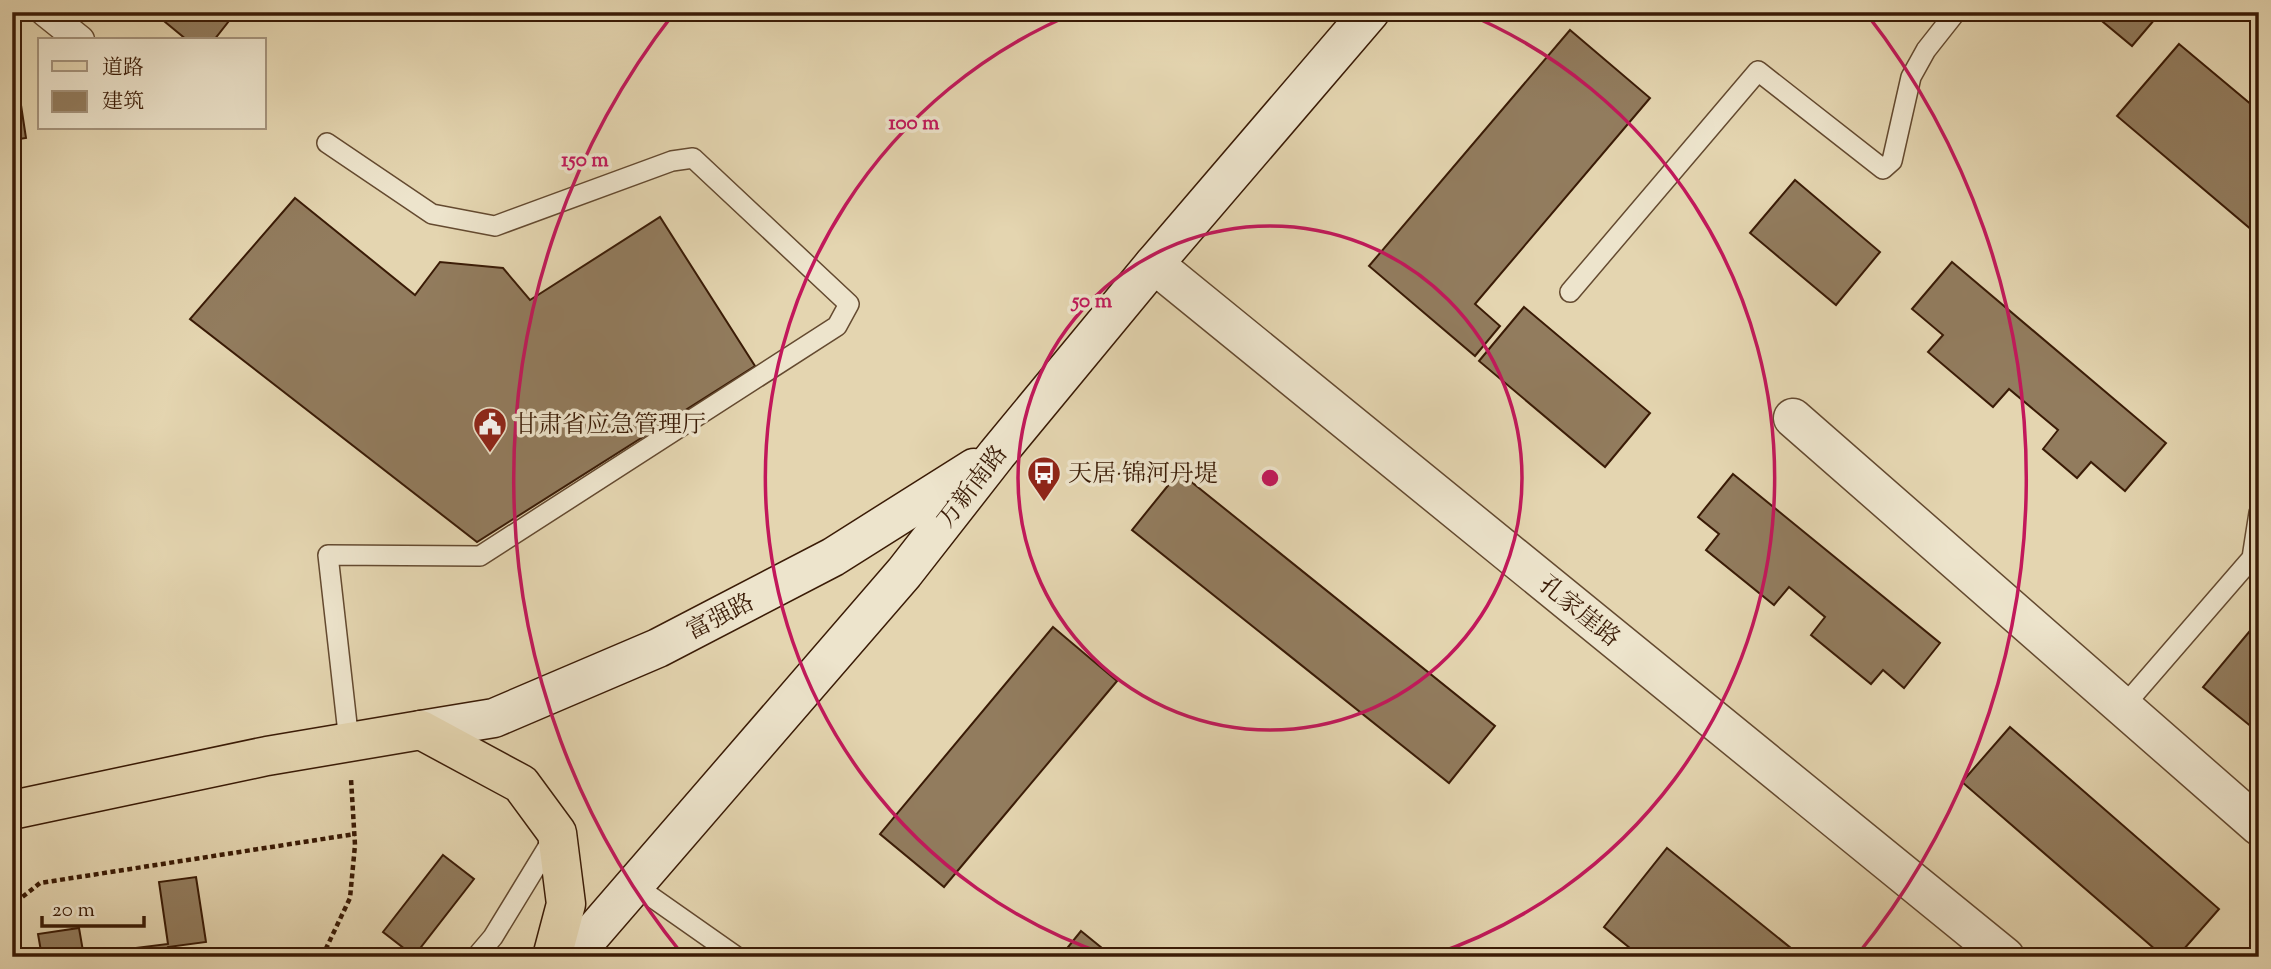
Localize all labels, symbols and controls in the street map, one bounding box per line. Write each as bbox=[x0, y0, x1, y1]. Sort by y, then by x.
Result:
legend bbox=[38, 38, 266, 130]
text: 道路 bbox=[102, 54, 144, 84]
text: 建筑 bbox=[102, 88, 144, 118]
text: 100 m bbox=[889, 109, 940, 139]
text: 150 m bbox=[561, 146, 609, 176]
text: 50 m bbox=[1070, 287, 1113, 317]
public building icon: 甘肃省应急管理厅 bbox=[471, 405, 509, 454]
place label: 甘肃省应急管理厅 bbox=[514, 409, 706, 443]
street label: 万新南路 bbox=[931, 439, 1017, 536]
bus stop icon: 天居·锦河丹堤 bbox=[1025, 454, 1063, 503]
place label: 天居·锦河丹堤 bbox=[1068, 458, 1218, 492]
centre of rings bbox=[1258, 466, 1282, 490]
street label: 孔家崖路 bbox=[1531, 569, 1627, 656]
street label: 富强路 bbox=[681, 586, 761, 649]
scale bar bbox=[42, 885, 144, 929]
text: 20 m bbox=[52, 896, 95, 926]

